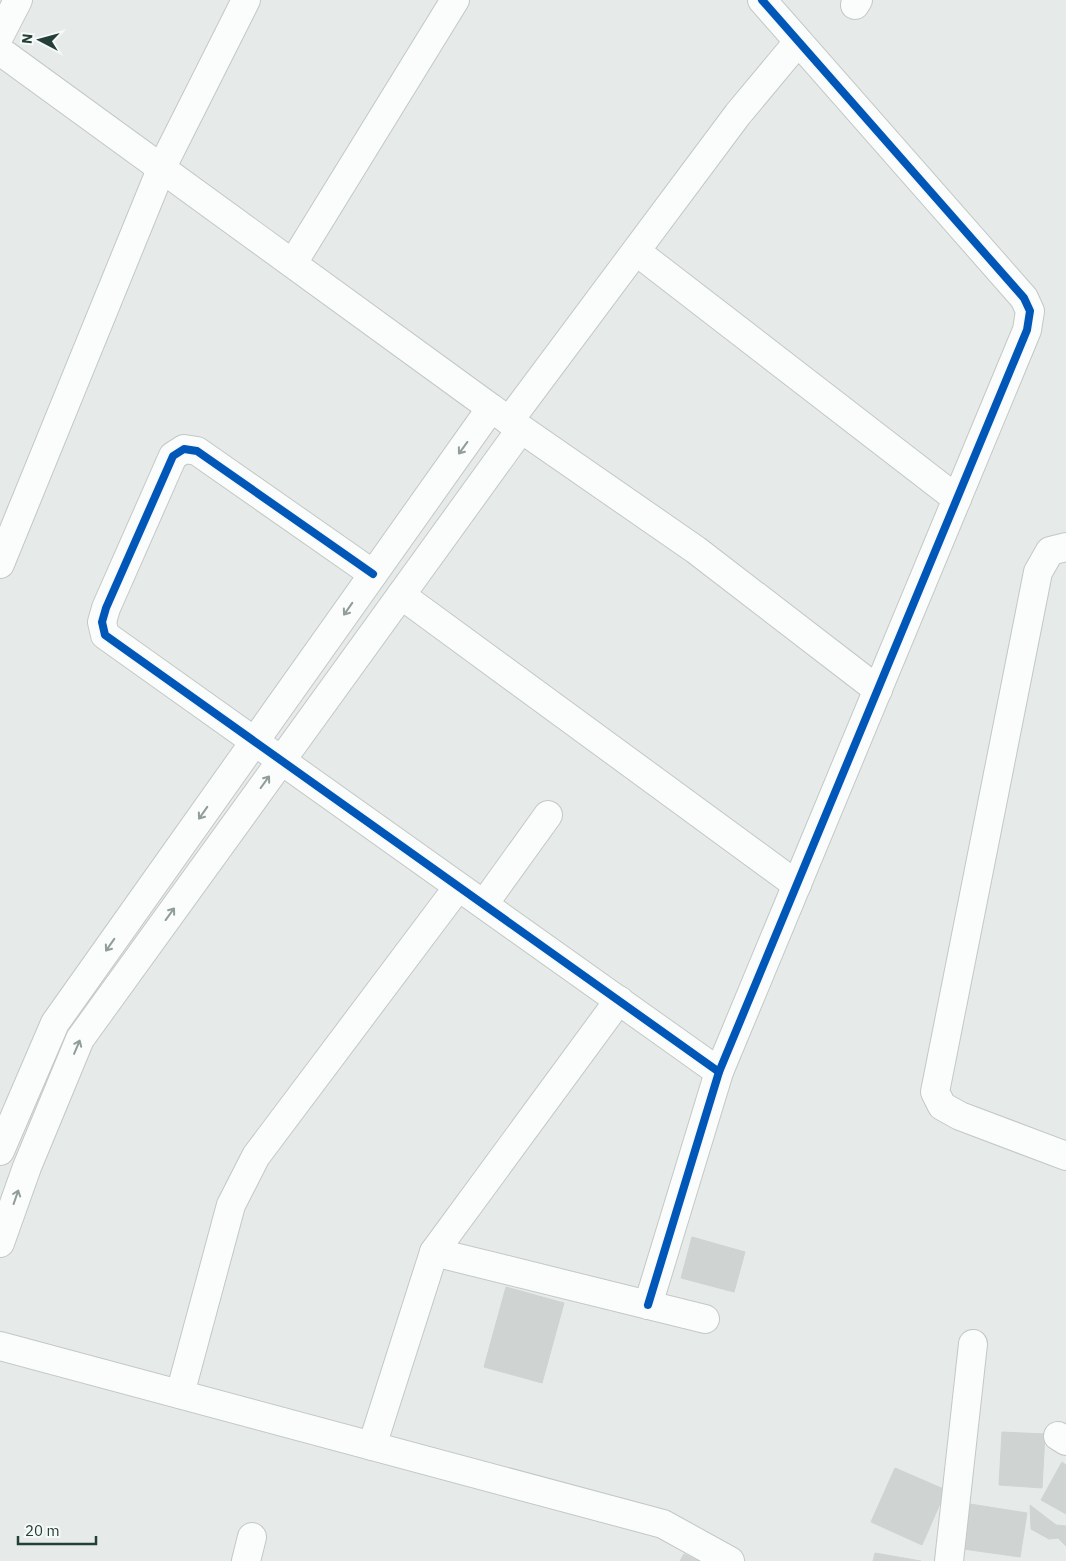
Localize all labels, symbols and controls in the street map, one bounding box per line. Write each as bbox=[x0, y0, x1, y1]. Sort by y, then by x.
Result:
north arrow bbox=[15, 15, 65, 65]
text: N bbox=[18, 33, 37, 45]
one-way arrow bbox=[458, 441, 468, 455]
one-way arrow bbox=[343, 602, 353, 616]
one-way arrow bbox=[260, 775, 270, 789]
one-way arrow bbox=[198, 806, 208, 820]
one-way arrow bbox=[165, 907, 175, 921]
one-way arrow bbox=[105, 938, 115, 952]
one-way arrow bbox=[73, 1040, 82, 1055]
one-way arrow bbox=[12, 1190, 21, 1206]
scale bar bbox=[18, 1514, 95, 1546]
text: 20 m bbox=[25, 1521, 60, 1540]

